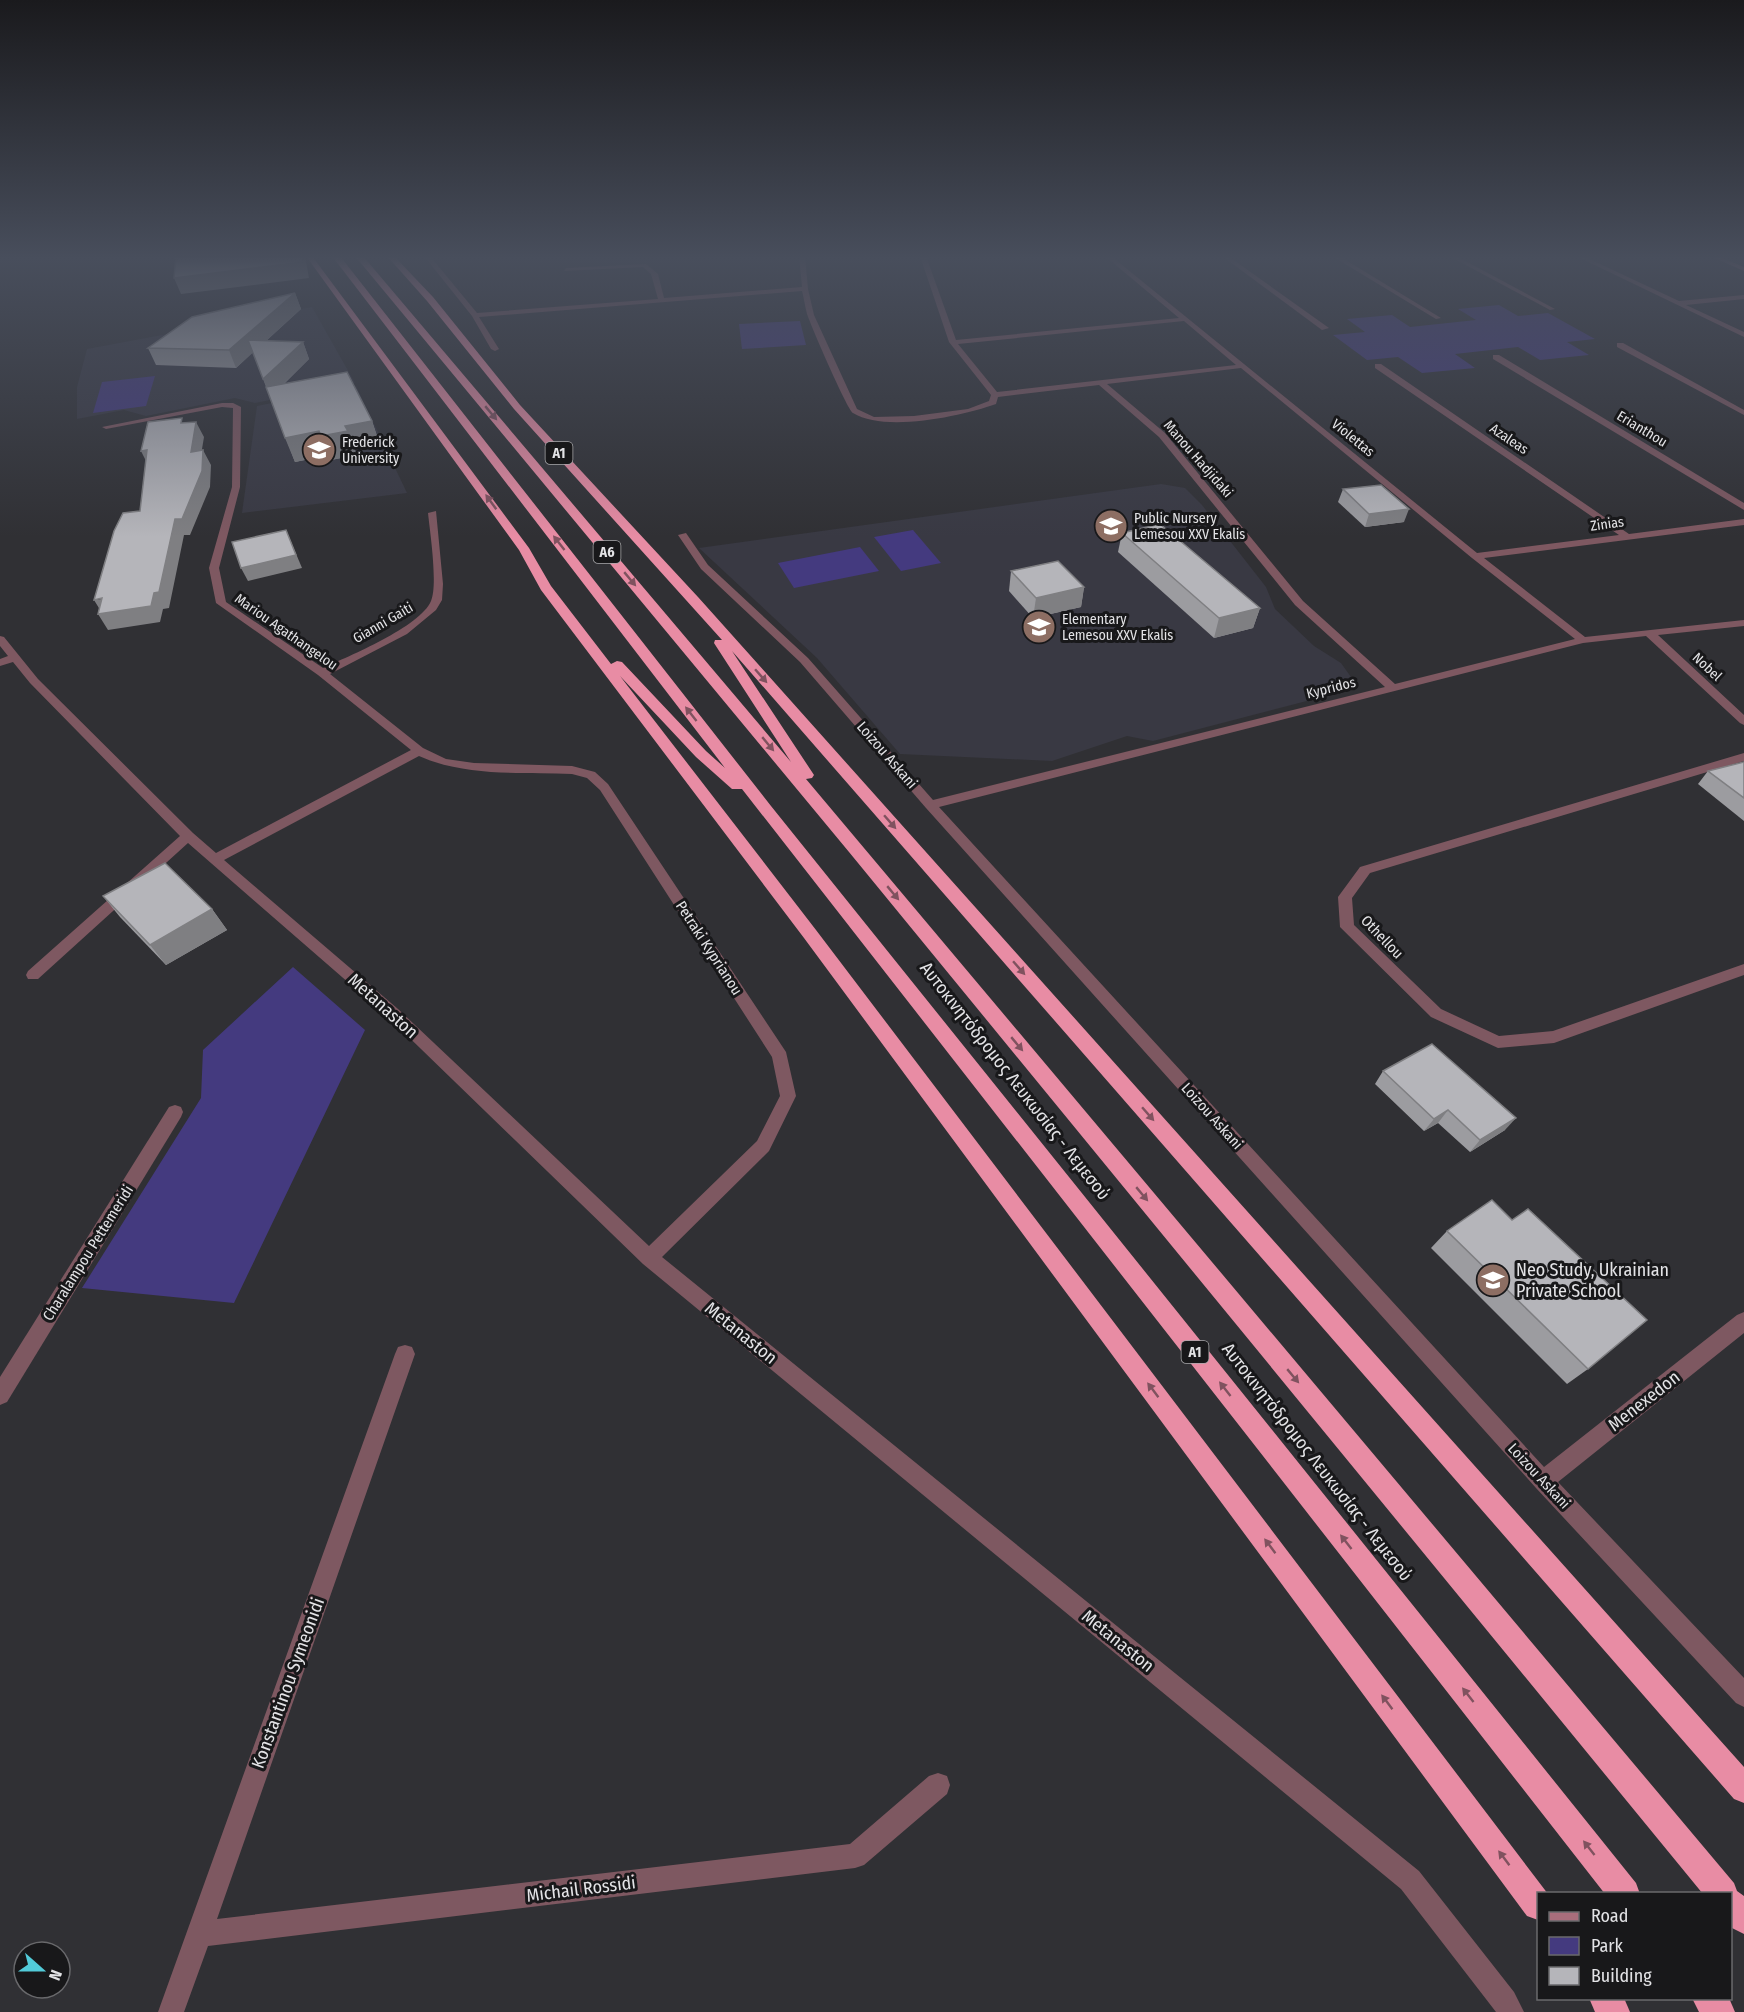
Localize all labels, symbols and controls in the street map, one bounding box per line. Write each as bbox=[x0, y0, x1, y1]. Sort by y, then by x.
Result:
one-way arrow bbox=[484, 405, 497, 420]
street label: Erianthou bbox=[1614, 407, 1670, 451]
street label: Violettas bbox=[1328, 416, 1378, 460]
street label: Manou Hadjidaki bbox=[1160, 417, 1236, 501]
street label: Azaleas bbox=[1487, 420, 1531, 458]
school or university icon: Frederick University bbox=[301, 432, 337, 468]
place label: Frederick University bbox=[342, 434, 400, 467]
road number: A1 bbox=[546, 442, 572, 464]
one-way arrow bbox=[485, 495, 497, 511]
school or university icon: Public Nursery Lemesou XXV Ekalis bbox=[1093, 508, 1129, 544]
place label: Public Nursery Lemesou XXV Ekalis bbox=[1134, 510, 1245, 543]
street label: Zinias bbox=[1589, 513, 1625, 535]
one-way arrow bbox=[554, 536, 566, 551]
road number: A6 bbox=[594, 541, 620, 563]
one-way arrow bbox=[623, 571, 636, 587]
street label: Mariou Agathangelou bbox=[231, 590, 341, 674]
street label: Gianni Gaiti bbox=[350, 599, 416, 647]
school or university icon: Elementary Lemesou XXV Ekalis bbox=[1021, 609, 1057, 645]
place label: Elementary Lemesou XXV Ekalis bbox=[1062, 611, 1173, 644]
street label: Nobel bbox=[1689, 649, 1725, 685]
one-way arrow bbox=[754, 668, 768, 683]
street label: Kypridos bbox=[1305, 674, 1357, 702]
one-way arrow bbox=[685, 706, 698, 722]
street label: Loizou Askani bbox=[853, 718, 921, 792]
one-way arrow bbox=[762, 736, 775, 752]
one-way arrow bbox=[883, 814, 896, 829]
one-way arrow bbox=[886, 886, 899, 901]
street label: Petraki Kyprianou bbox=[672, 898, 746, 998]
street label: Othellou bbox=[1357, 912, 1407, 962]
street label: Αυτοκινητόδρομος Λευκωσίας - Λεμεσού bbox=[915, 958, 1115, 1204]
one-way arrow bbox=[1012, 960, 1025, 975]
street label: Metanaston bbox=[343, 969, 423, 1043]
one-way arrow bbox=[1011, 1036, 1023, 1051]
street label: Loizou Askani bbox=[1177, 1079, 1247, 1153]
one-way arrow bbox=[1141, 1106, 1154, 1121]
street label: Charalampou Pettemeridi bbox=[39, 1182, 137, 1324]
one-way arrow bbox=[1135, 1186, 1148, 1201]
place label: Neo Study, Ukrainian Private School bbox=[1516, 1259, 1669, 1302]
school or university icon: Neo Study, Ukrainian Private School bbox=[1475, 1262, 1511, 1298]
street label: Metanaston bbox=[700, 1297, 782, 1369]
street label: Αυτοκινητόδρομος Λευκωσίας - Λεμεσού bbox=[1217, 1339, 1417, 1585]
road number: A1 bbox=[1182, 1341, 1208, 1363]
street label: Menexedon bbox=[1604, 1366, 1684, 1436]
one-way arrow bbox=[1287, 1368, 1300, 1384]
one-way arrow bbox=[1220, 1382, 1232, 1397]
one-way arrow bbox=[1147, 1383, 1159, 1398]
street label: Loizou Askani bbox=[1504, 1439, 1574, 1513]
one-way arrow bbox=[1340, 1534, 1353, 1550]
one-way arrow bbox=[1264, 1539, 1276, 1555]
street label: Konstantinou Symeonidi bbox=[247, 1595, 329, 1771]
street label: Metanaston bbox=[1077, 1605, 1159, 1677]
one-way arrow bbox=[1461, 1687, 1474, 1703]
one-way arrow bbox=[1381, 1695, 1393, 1711]
one-way arrow bbox=[1583, 1840, 1595, 1855]
one-way arrow bbox=[1498, 1851, 1510, 1867]
street label: Michail Rossidi bbox=[525, 1871, 637, 1907]
legend bbox=[1537, 1892, 1732, 2000]
text: Road bbox=[1591, 1905, 1628, 1927]
text: Park bbox=[1591, 1935, 1624, 1957]
north arrow bbox=[12, 1940, 72, 2000]
text: Building bbox=[1591, 1965, 1652, 1987]
text: N bbox=[45, 1967, 66, 1983]

